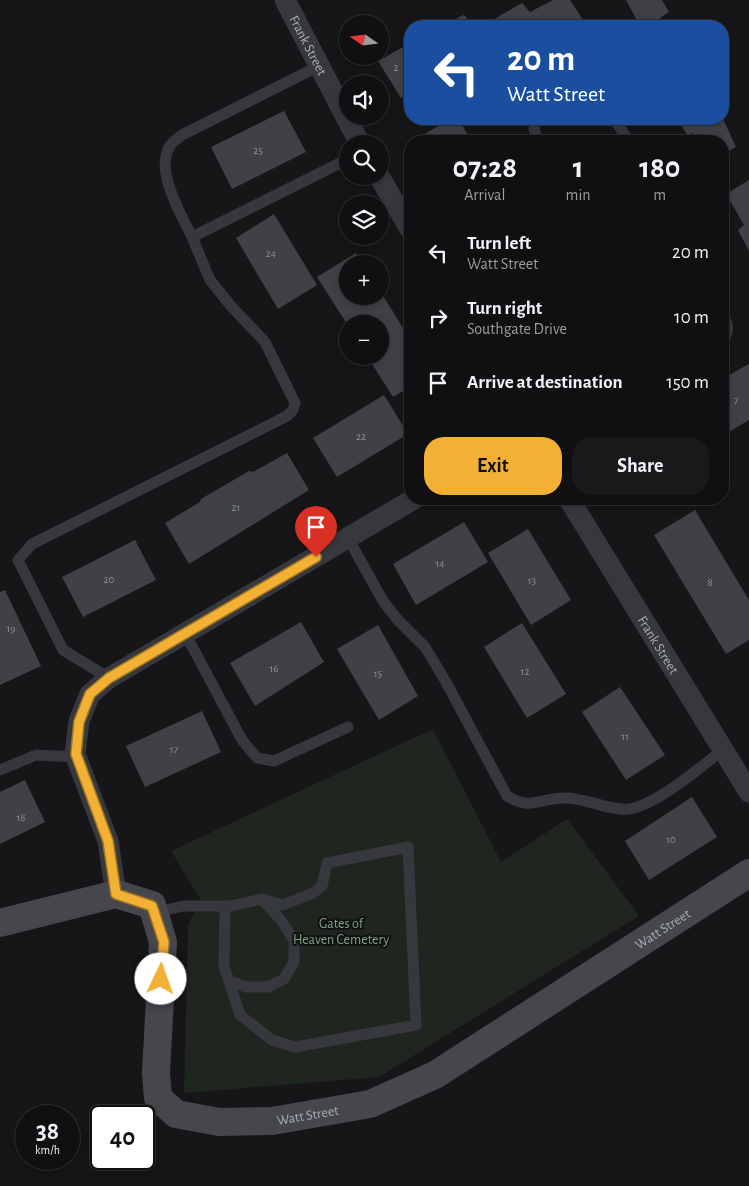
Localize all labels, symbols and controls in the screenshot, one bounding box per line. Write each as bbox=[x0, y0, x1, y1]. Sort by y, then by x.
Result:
street label: Frank Street bbox=[286, 14, 329, 78]
north arrow bbox=[339, 15, 389, 65]
map controls bbox=[339, 15, 389, 365]
icon: left bbox=[424, 40, 489, 105]
text: 20 m bbox=[507, 42, 575, 77]
house number: 2 bbox=[393, 62, 399, 73]
button: sound bbox=[339, 75, 389, 125]
text: Watt Street bbox=[507, 83, 605, 105]
button: search bbox=[339, 135, 389, 185]
house number: 25 bbox=[253, 145, 263, 156]
text: 07:28 bbox=[453, 153, 517, 183]
text: 1 bbox=[573, 153, 583, 183]
text: 180 bbox=[639, 153, 680, 183]
text: Arrival bbox=[464, 187, 505, 203]
text: min bbox=[566, 187, 591, 203]
text: m bbox=[653, 187, 666, 203]
button: layers bbox=[339, 195, 389, 245]
text: Turn left bbox=[467, 234, 531, 253]
icon: left bbox=[424, 239, 452, 267]
text: 20 m bbox=[672, 243, 709, 262]
house number: 24 bbox=[266, 248, 276, 259]
button: + bbox=[339, 255, 389, 305]
text: Watt Street bbox=[467, 256, 538, 272]
text: Turn right bbox=[467, 299, 542, 318]
icon: right bbox=[424, 304, 452, 332]
text: 10 m bbox=[674, 308, 709, 327]
button: − bbox=[339, 315, 389, 365]
text: Southgate Drive bbox=[467, 321, 567, 337]
icon: arrive bbox=[424, 369, 452, 397]
text: Arrive at destination bbox=[467, 373, 623, 392]
text: 150 m bbox=[666, 373, 709, 392]
house number: 7 bbox=[734, 395, 739, 406]
house number: 22 bbox=[356, 431, 366, 442]
button: Exit bbox=[424, 437, 562, 495]
button: Share bbox=[572, 437, 709, 495]
house number: 21 bbox=[232, 502, 240, 513]
pin bbox=[295, 506, 337, 557]
icon: arrive bbox=[302, 513, 330, 541]
house number: 14 bbox=[435, 558, 445, 569]
house number: 20 bbox=[104, 574, 115, 585]
house number: 13 bbox=[528, 575, 537, 586]
house number: 8 bbox=[707, 577, 713, 588]
street label: Frank Street bbox=[635, 614, 681, 677]
house number: 19 bbox=[7, 623, 15, 634]
house number: 16 bbox=[270, 663, 278, 674]
house number: 12 bbox=[521, 666, 529, 677]
house number: 15 bbox=[374, 668, 383, 679]
house number: 11 bbox=[621, 731, 629, 742]
house number: 17 bbox=[170, 744, 179, 755]
house number: 18 bbox=[17, 812, 26, 823]
house number: 10 bbox=[666, 834, 676, 845]
street label: Watt Street bbox=[633, 906, 693, 952]
park label: Gates of Heaven Cemetery bbox=[293, 917, 389, 947]
position arrow bbox=[134, 952, 186, 1004]
street label: Watt Street bbox=[276, 1103, 340, 1128]
speed limit sign: 40 bbox=[90, 1105, 155, 1170]
text: 38 bbox=[36, 1119, 59, 1144]
text: km/h bbox=[35, 1144, 60, 1156]

